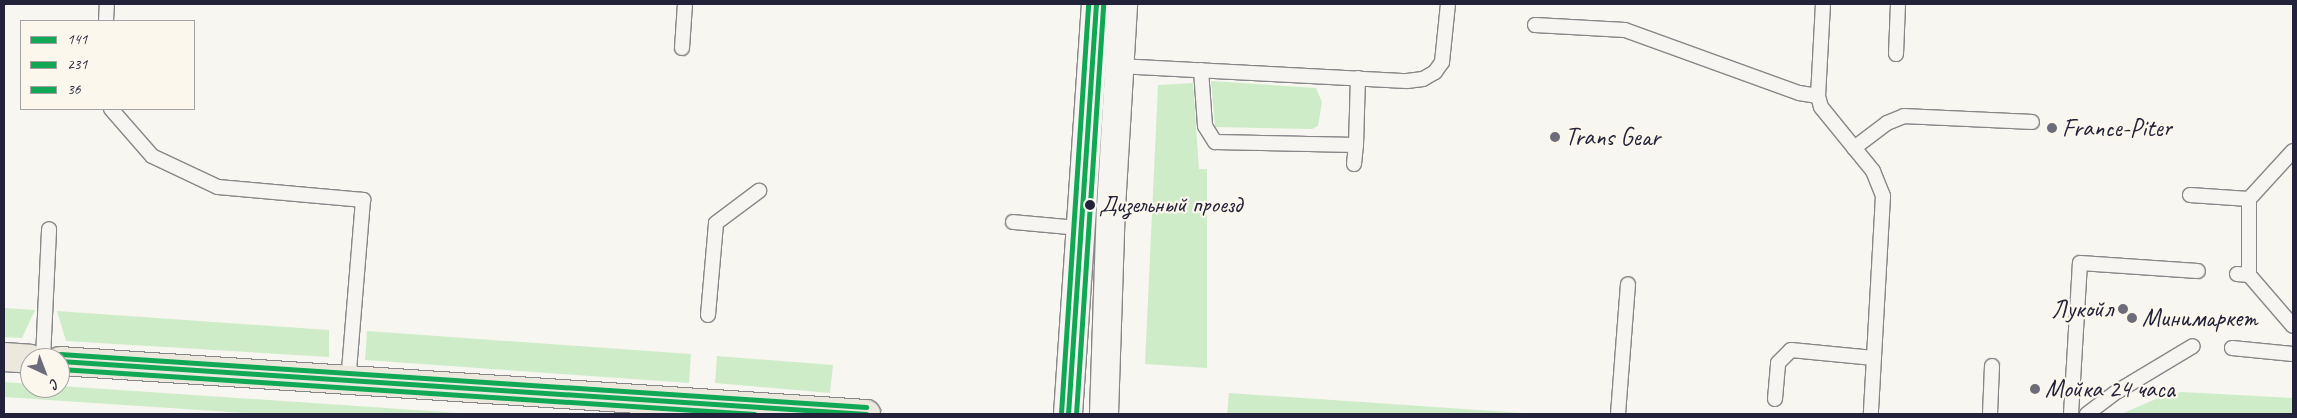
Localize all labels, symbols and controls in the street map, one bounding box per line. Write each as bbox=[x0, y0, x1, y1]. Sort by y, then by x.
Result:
legend bbox=[20, 20, 195, 110]
text: 141 bbox=[67, 30, 87, 49]
text: 231 bbox=[67, 55, 87, 74]
text: 36 bbox=[67, 80, 81, 99]
place label: France-Piter bbox=[2062, 113, 2172, 143]
place label: Trans Gear bbox=[1565, 122, 1659, 152]
marker: France-Piter bbox=[2046, 122, 2058, 134]
marker: Trans Gear bbox=[1549, 131, 1561, 143]
place label: Дизельный проезд bbox=[1099, 191, 1242, 219]
marker: Дизельный проезд bbox=[1085, 200, 1095, 210]
place label: Лукойл bbox=[2051, 294, 2113, 324]
marker: Лукойл bbox=[2117, 303, 2129, 315]
place label: Минимаркет bbox=[2142, 303, 2257, 333]
marker: Минимаркет bbox=[2126, 312, 2138, 324]
north arrow bbox=[20, 348, 70, 398]
place label: Мойка 24 часа bbox=[2045, 374, 2175, 404]
text: С bbox=[47, 375, 63, 392]
marker: Мойка 24 часа bbox=[2029, 383, 2041, 395]

